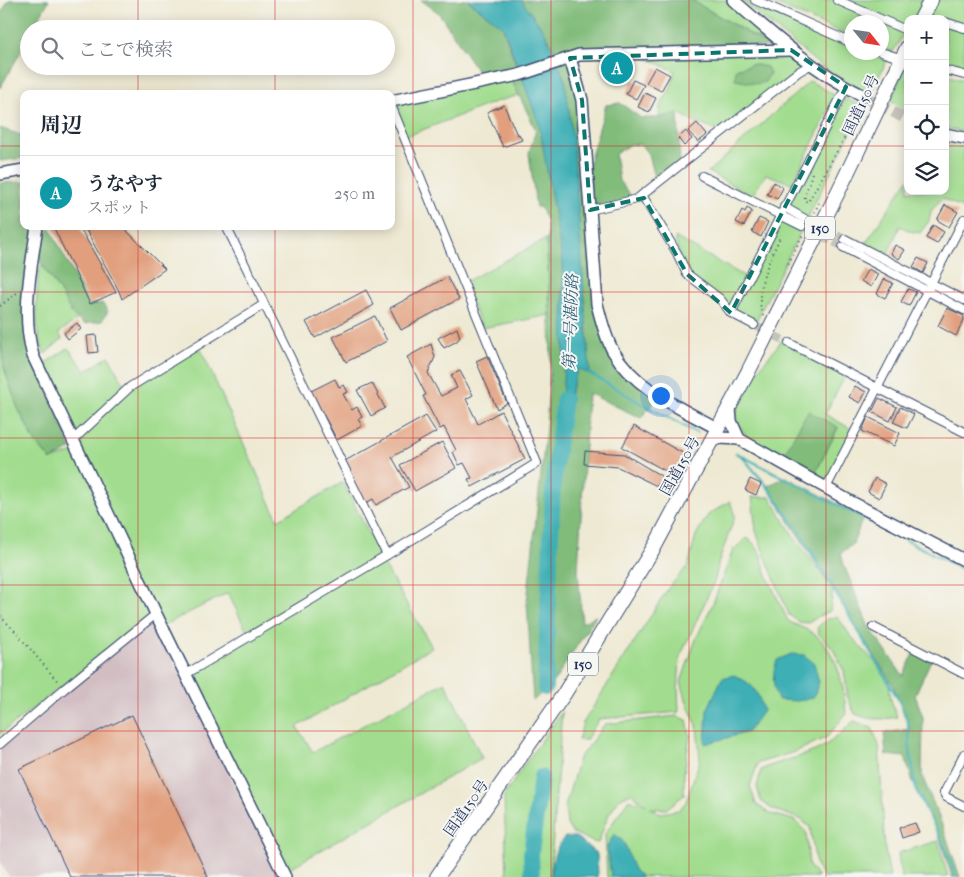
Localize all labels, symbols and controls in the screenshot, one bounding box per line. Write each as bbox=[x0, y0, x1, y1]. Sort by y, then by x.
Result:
north arrow bbox=[844, 15, 889, 60]
map controls bbox=[904, 15, 949, 195]
button: + bbox=[904, 15, 949, 60]
search box bbox=[20, 20, 395, 75]
icon: search bbox=[38, 34, 66, 62]
text: ここで検索 bbox=[78, 39, 173, 61]
pin: A bbox=[601, 49, 633, 87]
button: − bbox=[904, 60, 949, 105]
street label: 国道150号 bbox=[839, 72, 883, 138]
button: locate bbox=[904, 105, 949, 150]
text: 周辺 bbox=[40, 113, 82, 137]
button: layers bbox=[904, 150, 949, 195]
text: うなやす bbox=[87, 173, 163, 195]
text: A bbox=[51, 184, 61, 203]
text: 250 m bbox=[334, 184, 375, 203]
text: スポット bbox=[87, 198, 151, 217]
road number: 150 bbox=[805, 217, 835, 240]
water label: 第一号湛防路 bbox=[559, 273, 582, 370]
your location bbox=[648, 383, 674, 409]
street label: 国道150号 bbox=[656, 433, 704, 499]
road number: 150 bbox=[568, 652, 598, 676]
street label: 国道150号 bbox=[440, 776, 492, 840]

